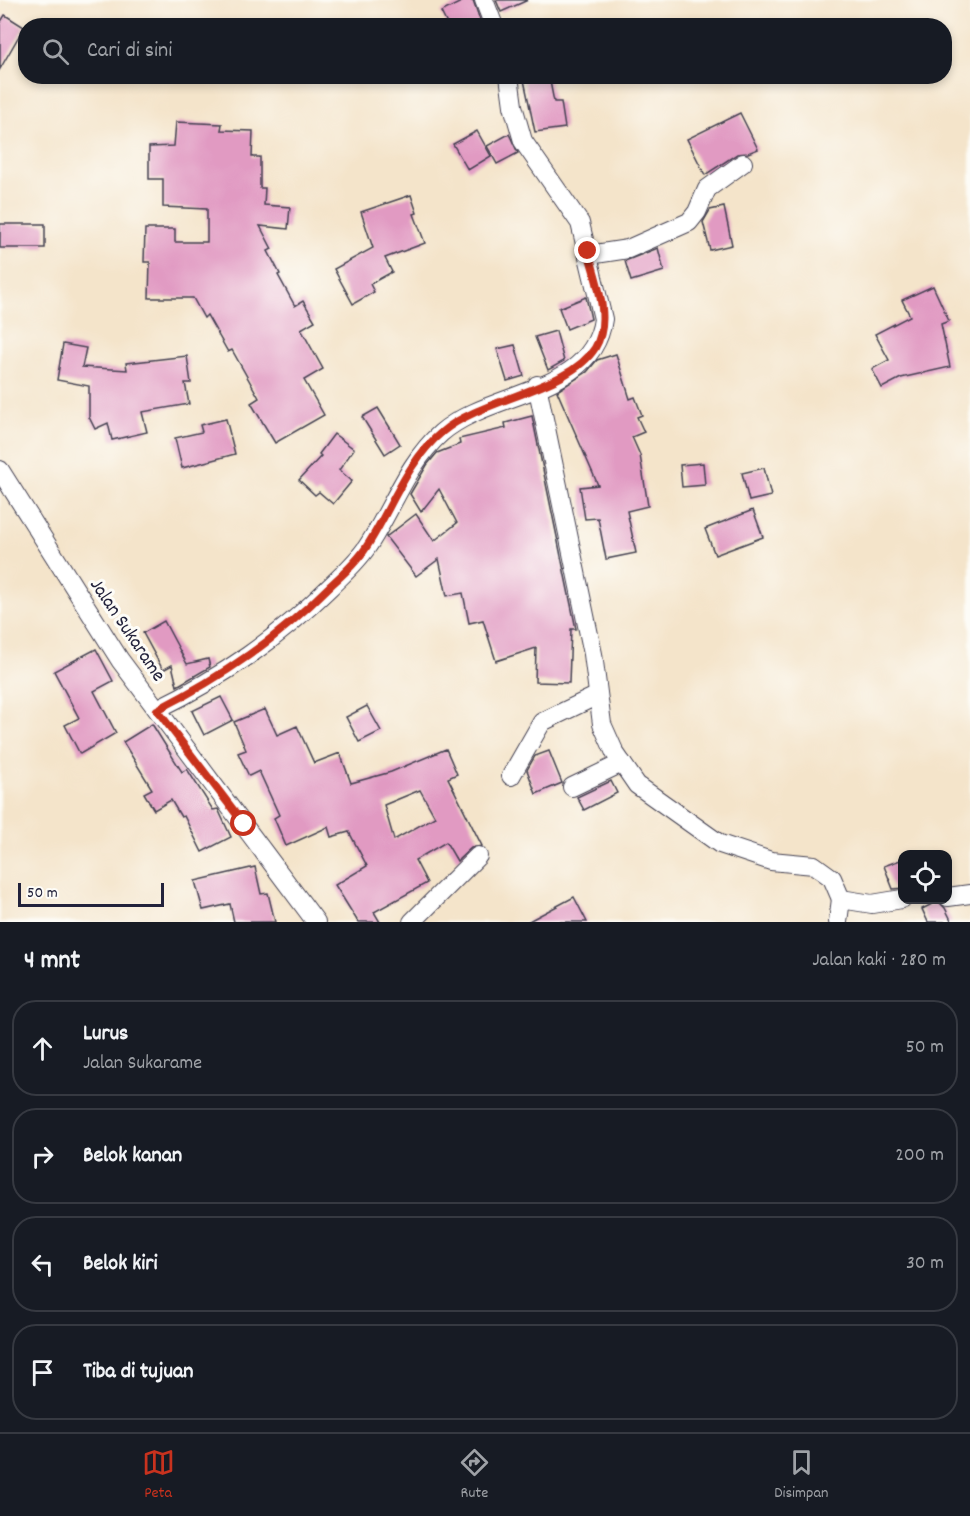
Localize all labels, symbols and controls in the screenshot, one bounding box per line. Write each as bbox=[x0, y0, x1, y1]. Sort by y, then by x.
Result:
search box bbox=[18, 18, 952, 84]
icon: search bbox=[39, 35, 72, 68]
text: Cari di sini bbox=[87, 36, 172, 67]
route end bbox=[574, 237, 600, 263]
street label: Jalan Sukarame bbox=[82, 574, 171, 688]
route start bbox=[230, 810, 256, 836]
map controls bbox=[898, 850, 952, 904]
button: locate bbox=[898, 850, 952, 904]
scale bar bbox=[18, 880, 164, 908]
text: 50 m bbox=[27, 882, 58, 905]
text: 4 mnt bbox=[24, 943, 80, 980]
text: Jalan kaki · 280 m bbox=[812, 947, 946, 975]
text: Lurus bbox=[83, 1019, 128, 1050]
icon: ahead bbox=[26, 1032, 59, 1065]
text: 50 m bbox=[906, 1034, 944, 1062]
text: Jalan Sukarame bbox=[83, 1050, 202, 1078]
icon: right bbox=[26, 1140, 59, 1173]
text: Belok kanan bbox=[83, 1141, 182, 1172]
text: 200 m bbox=[895, 1142, 944, 1170]
icon: left bbox=[26, 1248, 59, 1281]
text: Belok kiri bbox=[83, 1249, 157, 1280]
text: 30 m bbox=[906, 1250, 944, 1278]
icon: arrive bbox=[26, 1356, 59, 1389]
text: Tiba di tujuan bbox=[83, 1357, 193, 1388]
tab: Peta bbox=[142, 1446, 175, 1505]
tab: Rute bbox=[458, 1446, 491, 1505]
tab: Disimpan bbox=[774, 1446, 828, 1505]

